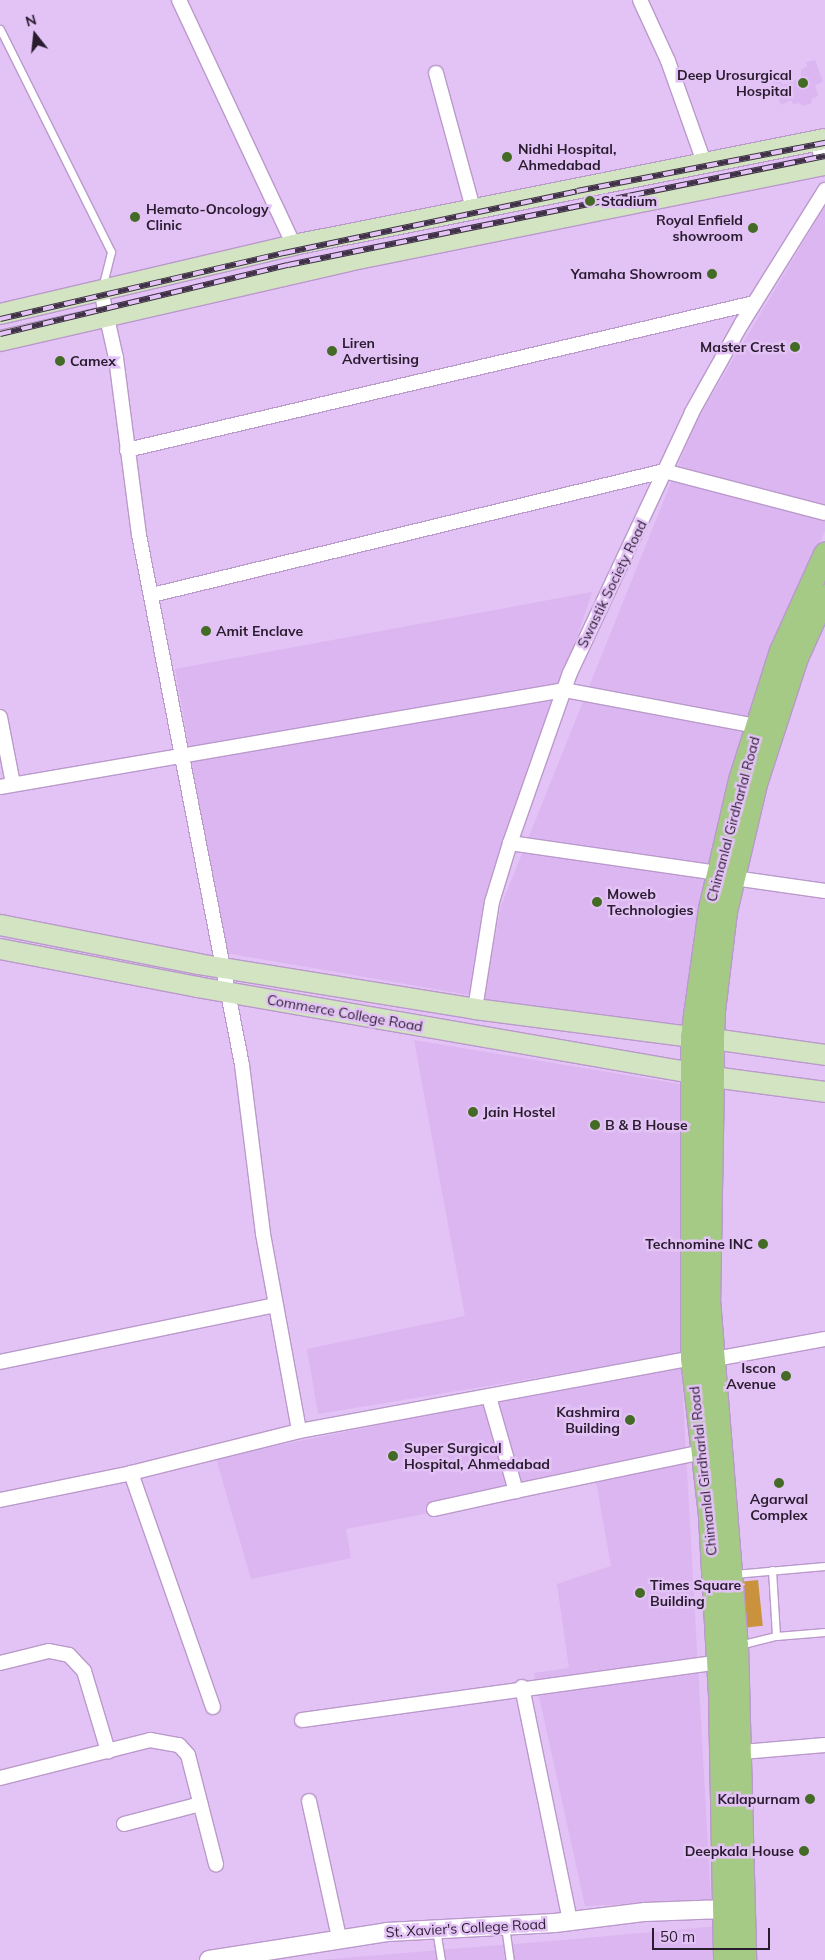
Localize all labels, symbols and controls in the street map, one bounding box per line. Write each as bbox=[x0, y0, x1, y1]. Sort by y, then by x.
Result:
north arrow bbox=[10, 10, 60, 60]
text: N bbox=[23, 10, 38, 31]
place label: Deep Urosurgical Hospital bbox=[677, 67, 792, 100]
marker: Deep Urosurgical Hospital bbox=[796, 76, 810, 90]
place label: Nidhi Hospital, Ahmedabad bbox=[518, 141, 616, 174]
marker: Nidhi Hospital, Ahmedabad bbox=[500, 150, 514, 164]
place label: Stadium bbox=[601, 193, 657, 209]
marker: Stadium bbox=[583, 194, 597, 208]
place label: Hemato-Oncology Clinic bbox=[146, 201, 269, 233]
marker: Hemato-Oncology Clinic bbox=[128, 210, 142, 224]
place label: Royal Enfield showroom bbox=[656, 212, 743, 244]
marker: Royal Enfield showroom bbox=[747, 222, 759, 234]
place label: Yamaha Showroom bbox=[571, 266, 702, 282]
marker: Yamaha Showroom bbox=[706, 268, 718, 280]
place label: Liren Advertising bbox=[342, 335, 419, 368]
place label: Master Crest bbox=[700, 339, 785, 355]
marker: Master Crest bbox=[789, 341, 801, 353]
marker: Liren Advertising bbox=[326, 345, 338, 357]
place label: Camex bbox=[70, 353, 116, 369]
marker: Camex bbox=[54, 355, 66, 367]
street label: Swastik Society Road bbox=[574, 517, 650, 651]
place label: Amit Enclave bbox=[216, 623, 303, 639]
marker: Amit Enclave bbox=[200, 625, 212, 637]
street label: Chimanlal Girdharlal Road bbox=[703, 735, 763, 903]
place label: Moweb Technologies bbox=[607, 886, 693, 919]
marker: Moweb Technologies bbox=[591, 896, 603, 908]
street label: Commerce College Road bbox=[266, 991, 424, 1035]
place label: Jain Hostel bbox=[483, 1104, 555, 1120]
marker: Jain Hostel bbox=[467, 1106, 479, 1118]
place label: B & B House bbox=[605, 1117, 688, 1133]
marker: B & B House bbox=[589, 1119, 601, 1131]
place label: Technomine INC bbox=[645, 1236, 753, 1252]
marker: Technomine INC bbox=[757, 1238, 769, 1250]
place label: Iscon Avenue bbox=[726, 1360, 776, 1392]
marker: Iscon Avenue bbox=[780, 1370, 792, 1382]
street label: Chimanlal Girdharlal Road bbox=[686, 1385, 720, 1557]
place label: Kashmira Building bbox=[556, 1404, 620, 1436]
marker: Kashmira Building bbox=[624, 1414, 636, 1426]
place label: Super Surgical Hospital, Ahmedabad bbox=[404, 1440, 550, 1472]
marker: Super Surgical Hospital, Ahmedabad bbox=[386, 1449, 400, 1463]
marker: Agarwal Complex bbox=[773, 1477, 785, 1489]
place label: Agarwal Complex bbox=[750, 1491, 808, 1524]
place label: Times Square Building bbox=[650, 1577, 741, 1610]
marker: Times Square Building bbox=[634, 1587, 646, 1599]
place label: Kalapurnam bbox=[717, 1791, 800, 1807]
marker: Kalapurnam bbox=[804, 1793, 816, 1805]
place label: Deepkala House bbox=[685, 1843, 794, 1859]
marker: Deepkala House bbox=[798, 1845, 810, 1857]
street label: St. Xavier's College Road bbox=[385, 1915, 547, 1941]
scale bar bbox=[655, 1918, 772, 1950]
text: 50 m bbox=[660, 1927, 695, 1946]

